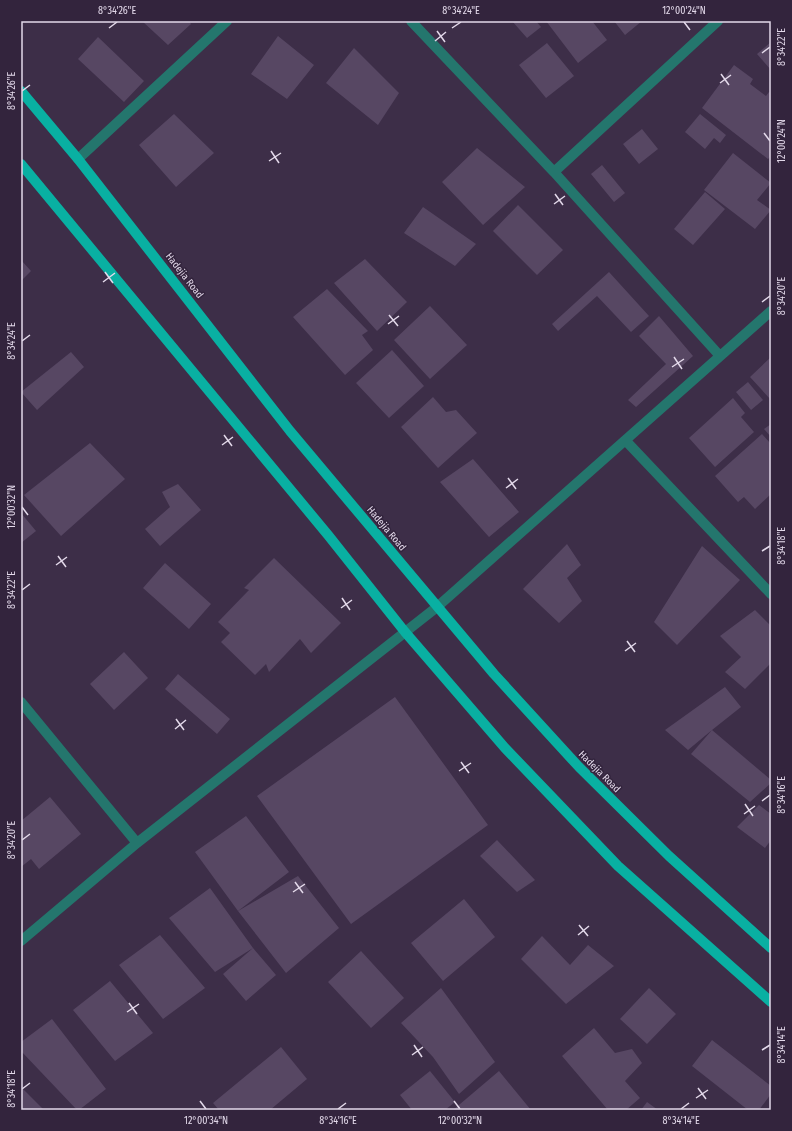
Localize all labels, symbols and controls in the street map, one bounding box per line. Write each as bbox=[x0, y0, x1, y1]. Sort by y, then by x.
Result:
text: 8°34'26"E bbox=[98, 5, 136, 17]
text: 8°34'24"E bbox=[442, 5, 480, 17]
text: 12°00'24"N bbox=[662, 5, 706, 17]
text: 8°34'22"E bbox=[776, 28, 788, 66]
text: 8°34'26"E bbox=[6, 72, 18, 110]
text: 12°00'24"N bbox=[776, 119, 788, 163]
street label: Hadejia Road bbox=[163, 251, 206, 301]
text: 8°34'20"E bbox=[776, 276, 788, 315]
text: 8°34'24"E bbox=[6, 322, 18, 360]
text: 12°00'32"N bbox=[6, 485, 18, 529]
street label: Hadejia Road bbox=[364, 504, 408, 553]
text: 8°34'18"E bbox=[776, 527, 788, 565]
text: 8°34'22"E bbox=[6, 571, 18, 609]
street label: Hadejia Road bbox=[576, 748, 623, 795]
text: 8°34'16"E bbox=[776, 776, 788, 814]
text: 8°34'20"E bbox=[6, 820, 18, 859]
text: 8°34'14"E bbox=[776, 1026, 788, 1064]
text: 8°34'18"E bbox=[6, 1070, 18, 1108]
text: 12°00'34"N bbox=[184, 1115, 228, 1127]
text: 8°34'16"E bbox=[319, 1115, 357, 1127]
text: 12°00'32"N bbox=[438, 1115, 482, 1127]
text: 8°34'14"E bbox=[662, 1115, 700, 1127]

